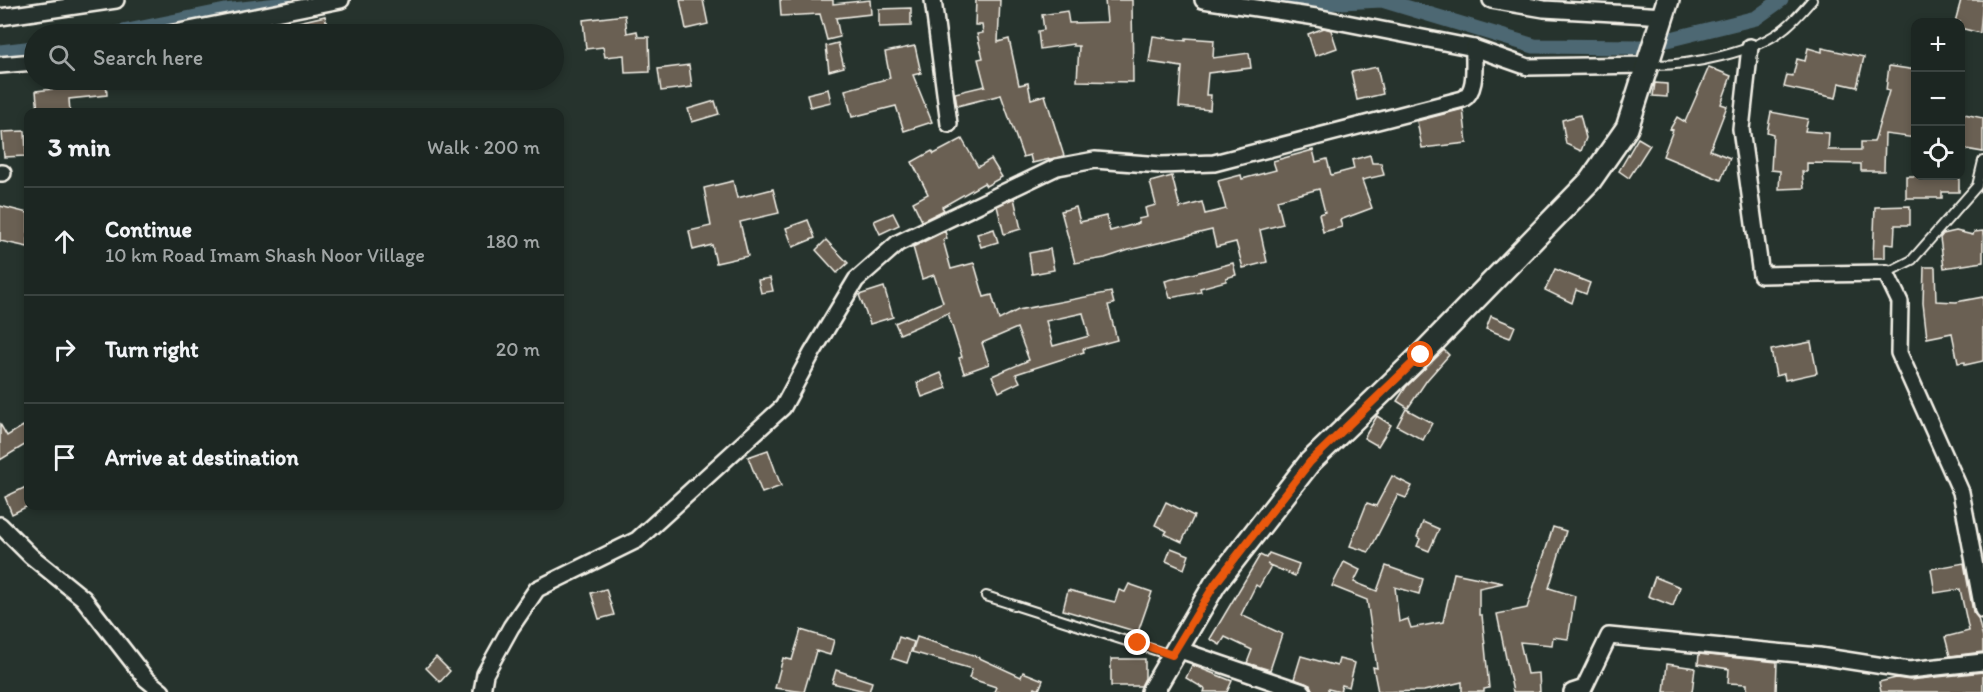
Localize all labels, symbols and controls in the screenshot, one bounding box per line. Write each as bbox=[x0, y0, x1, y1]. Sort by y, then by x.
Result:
map controls bbox=[1911, 18, 1965, 180]
button: + bbox=[1911, 18, 1965, 72]
search box bbox=[24, 24, 564, 90]
icon: search bbox=[45, 41, 78, 74]
text: Search here bbox=[93, 44, 203, 71]
button: − bbox=[1911, 72, 1965, 126]
button: locate bbox=[1911, 126, 1965, 180]
text: 3 min bbox=[48, 131, 110, 163]
text: Walk · 200 m bbox=[427, 135, 540, 159]
text: Continue bbox=[105, 216, 192, 243]
icon: ahead bbox=[48, 225, 81, 258]
text: 180 m bbox=[486, 229, 540, 253]
text: 10 km Road Imam Shash Noor Village bbox=[105, 243, 425, 267]
icon: right bbox=[48, 333, 81, 366]
text: Turn right bbox=[105, 336, 199, 363]
text: 20 m bbox=[496, 337, 540, 361]
route start bbox=[1407, 341, 1433, 367]
icon: arrive bbox=[48, 441, 81, 474]
text: Arrive at destination bbox=[105, 444, 299, 471]
route end bbox=[1124, 629, 1150, 655]

